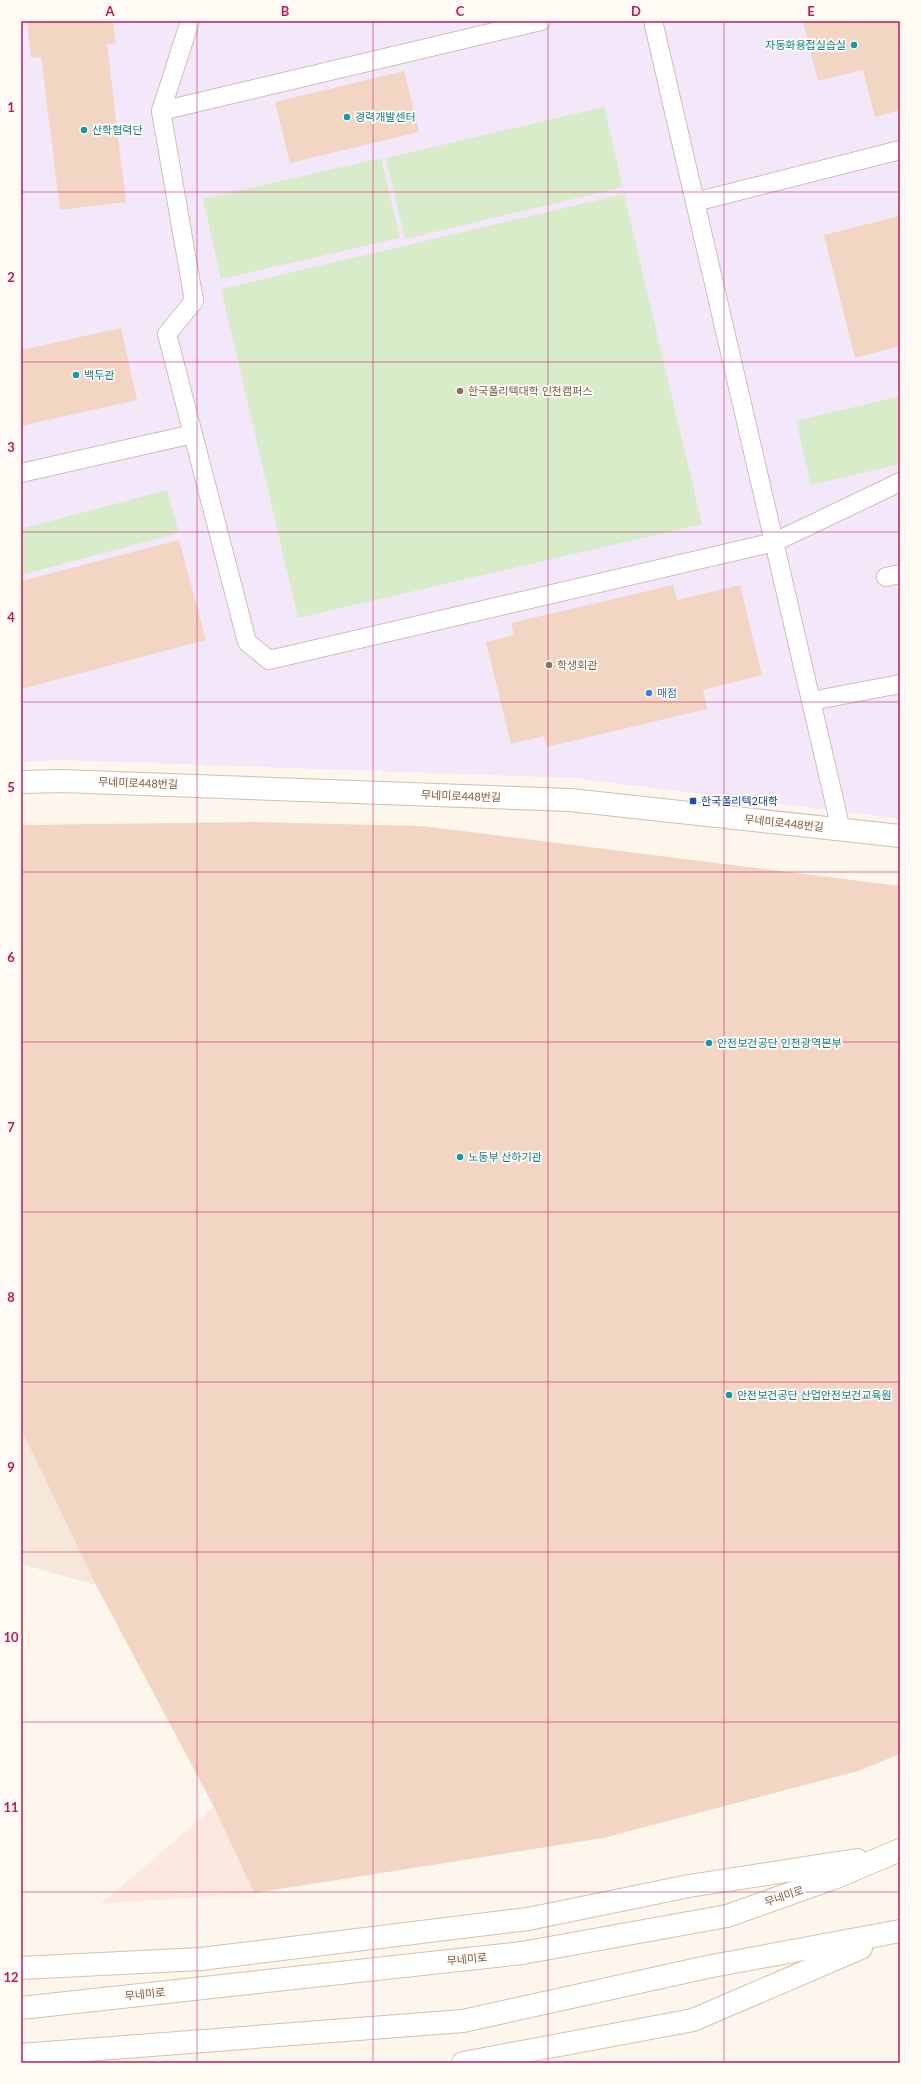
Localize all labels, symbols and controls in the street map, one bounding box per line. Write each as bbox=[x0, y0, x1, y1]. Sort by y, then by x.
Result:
text: A bbox=[104, 3, 115, 19]
text: B bbox=[281, 3, 290, 19]
text: C bbox=[456, 3, 465, 19]
text: D bbox=[631, 3, 641, 19]
text: E bbox=[807, 3, 815, 19]
place label: 자동화용접실습실 bbox=[765, 38, 846, 51]
marker: 자동화용접실습실 bbox=[849, 40, 859, 50]
text: 1 bbox=[7, 99, 15, 115]
place label: 경력개발센터 bbox=[355, 110, 416, 123]
marker: 경력개발센터 bbox=[342, 112, 352, 122]
place label: 산학협력단 bbox=[92, 123, 143, 136]
marker: 산학협력단 bbox=[79, 125, 89, 135]
text: 2 bbox=[7, 269, 15, 285]
place label: 백두관 bbox=[84, 368, 114, 381]
marker: 백두관 bbox=[71, 370, 81, 380]
place label: 한국폴리텍대학 인천캠퍼스 bbox=[468, 384, 592, 397]
marker: 한국폴리텍대학 인천캠퍼스 bbox=[455, 386, 465, 396]
text: 3 bbox=[7, 439, 15, 455]
text: 4 bbox=[7, 609, 15, 625]
place label: 학생회관 bbox=[557, 658, 597, 671]
marker: 학생회관 bbox=[544, 660, 554, 670]
place label: 매점 bbox=[657, 686, 677, 699]
marker: 매점 bbox=[644, 688, 654, 698]
street label: 무네미로448번길 bbox=[98, 775, 178, 790]
text: 5 bbox=[7, 779, 15, 795]
street label: 무네미로448번길 bbox=[421, 788, 501, 803]
place label: 한국폴리텍2대학 bbox=[701, 794, 778, 807]
marker: 한국폴리텍2대학 bbox=[688, 796, 698, 806]
street label: 무네미로448번길 bbox=[744, 812, 824, 833]
text: 6 bbox=[7, 949, 15, 965]
place label: 안전보건공단 인천광역본부 bbox=[717, 1036, 841, 1049]
marker: 안전보건공단 인천광역본부 bbox=[704, 1038, 714, 1048]
text: 7 bbox=[7, 1119, 15, 1135]
place label: 노동부 산하기관 bbox=[468, 1150, 542, 1163]
marker: 노동부 산하기관 bbox=[455, 1152, 465, 1162]
text: 8 bbox=[7, 1289, 15, 1305]
place label: 안전보건공단 산업안전보건교육원 bbox=[737, 1388, 892, 1401]
marker: 안전보건공단 산업안전보건교육원 bbox=[724, 1390, 734, 1400]
text: 9 bbox=[7, 1459, 15, 1475]
text: 10 bbox=[3, 1629, 19, 1645]
text: 11 bbox=[3, 1799, 19, 1815]
street label: 무네미로 bbox=[763, 1883, 805, 1908]
street label: 무네미로 bbox=[446, 1950, 488, 1967]
text: 12 bbox=[3, 1969, 19, 1985]
street label: 무네미로 bbox=[124, 1985, 166, 2002]

